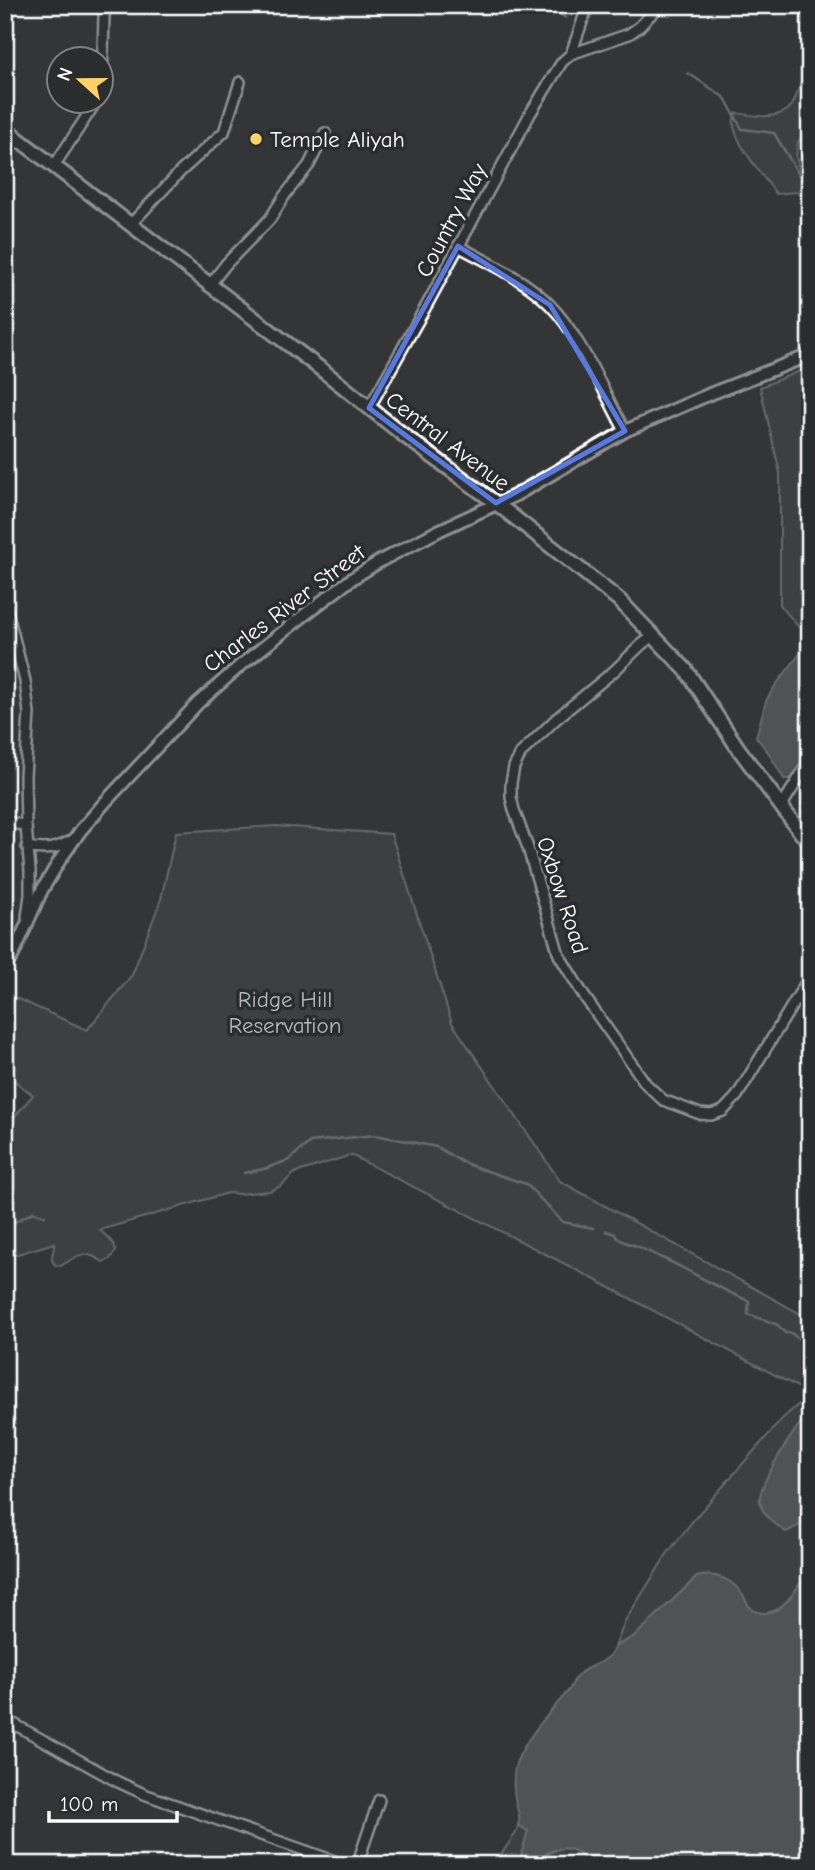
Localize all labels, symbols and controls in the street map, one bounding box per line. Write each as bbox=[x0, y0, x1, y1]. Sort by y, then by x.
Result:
north arrow bbox=[46, 46, 116, 116]
text: N bbox=[53, 65, 78, 84]
place label: Temple Aliyah bbox=[270, 126, 405, 153]
marker: Temple Aliyah bbox=[248, 131, 264, 147]
street label: Country Way bbox=[410, 158, 493, 282]
street label: Central Avenue bbox=[380, 386, 515, 497]
street label: Charles River Street bbox=[198, 538, 372, 678]
street label: Oxbow Road bbox=[531, 833, 594, 957]
park label: Ridge Hill Reservation bbox=[229, 986, 341, 1039]
scale bar bbox=[49, 1779, 177, 1823]
text: 100 m bbox=[60, 1792, 118, 1816]

